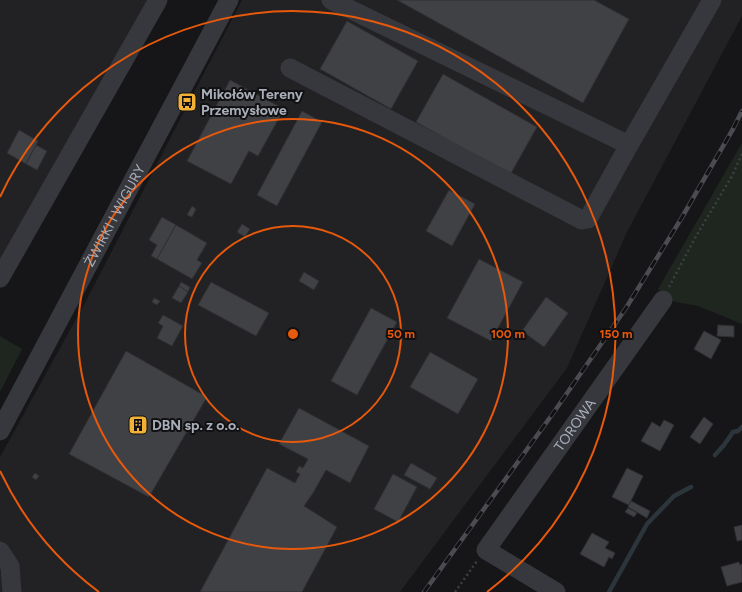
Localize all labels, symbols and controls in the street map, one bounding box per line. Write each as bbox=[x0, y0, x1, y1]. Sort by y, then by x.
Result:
place label: Mikołów Tereny Przemysłowe bbox=[201, 86, 304, 119]
bus stop icon: Mikołów Tereny Przemysłowe bbox=[176, 91, 198, 113]
street label: ŻWIRKI I WIGURY bbox=[80, 161, 149, 269]
centre of rings bbox=[286, 327, 300, 341]
text: 50 m bbox=[387, 327, 415, 341]
text: 100 m bbox=[491, 327, 525, 341]
text: 150 m bbox=[599, 327, 633, 341]
street label: TOROWA bbox=[550, 395, 599, 454]
building icon: DBN sp. z o.o. bbox=[127, 414, 149, 436]
place label: DBN sp. z o.o. bbox=[152, 417, 240, 434]

